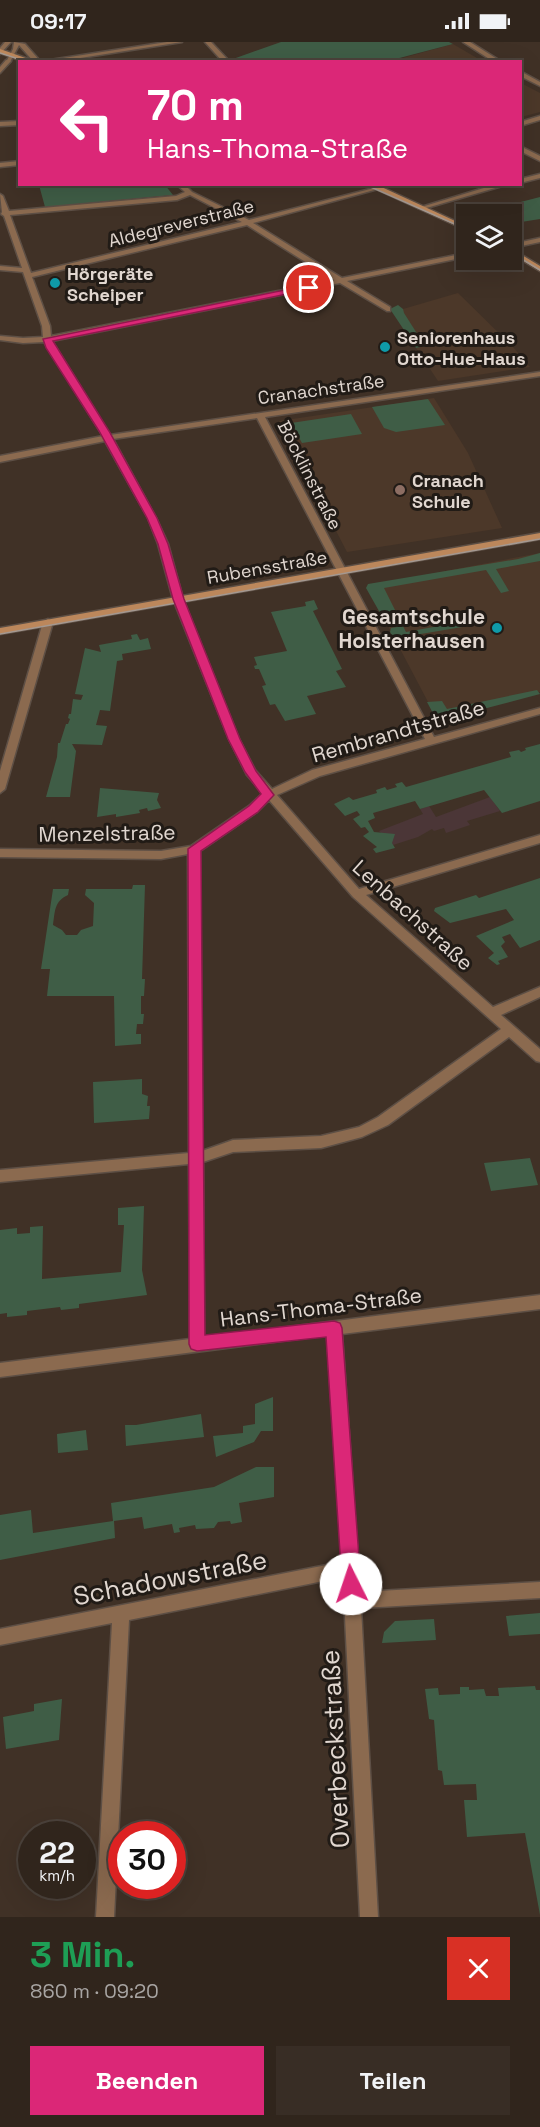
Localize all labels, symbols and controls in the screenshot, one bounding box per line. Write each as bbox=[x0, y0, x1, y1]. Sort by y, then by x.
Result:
text: 09:17 bbox=[30, 7, 87, 35]
text: 70 m bbox=[147, 79, 244, 132]
icon: left bbox=[48, 84, 126, 162]
text: Hans-Thoma-Straße bbox=[147, 131, 408, 166]
street label: Aldegreverstraße bbox=[106, 194, 256, 252]
map controls bbox=[456, 204, 522, 270]
button: layers bbox=[456, 204, 522, 270]
place label: Hörgeräte Scheiper bbox=[67, 262, 153, 306]
pin bbox=[283, 262, 334, 313]
icon: arrive bbox=[292, 271, 325, 304]
marker: Hörgeräte Scheiper bbox=[48, 276, 62, 290]
place label: Seniorenhaus Otto-Hue-Haus bbox=[397, 326, 526, 370]
marker: Seniorenhaus Otto-Hue-Haus bbox=[378, 340, 392, 354]
street label: Cranachstraße bbox=[256, 369, 386, 409]
street label: Böcklinstraße bbox=[273, 416, 347, 534]
place label: Cranach Schule bbox=[412, 469, 484, 513]
marker: Cranach Schule bbox=[393, 483, 407, 497]
street label: Rubensstraße bbox=[205, 545, 329, 589]
place label: Gesamtschule Holsterhausen bbox=[339, 603, 485, 654]
marker: Gesamtschule Holsterhausen bbox=[490, 621, 504, 635]
street label: Rembrandtstraße bbox=[308, 693, 488, 769]
street label: Menzelstraße bbox=[38, 818, 176, 848]
street label: Lenbachstraße bbox=[347, 854, 479, 976]
street label: Hans-Thoma-Straße bbox=[219, 1281, 423, 1333]
street label: Schadowstraße bbox=[70, 1543, 270, 1613]
position arrow bbox=[319, 1552, 383, 1616]
street label: Overbeckstraße bbox=[313, 1649, 357, 1849]
speed limit sign: 30 bbox=[108, 1821, 186, 1899]
text: 22 bbox=[39, 1833, 75, 1872]
text: km/h bbox=[39, 1866, 75, 1885]
text: 3 Min. bbox=[30, 1932, 135, 1978]
button: close bbox=[447, 1937, 510, 2000]
text: 860 m · 09:20 bbox=[30, 1978, 159, 2004]
button: Beenden bbox=[30, 2046, 264, 2115]
button: Teilen bbox=[276, 2046, 510, 2115]

